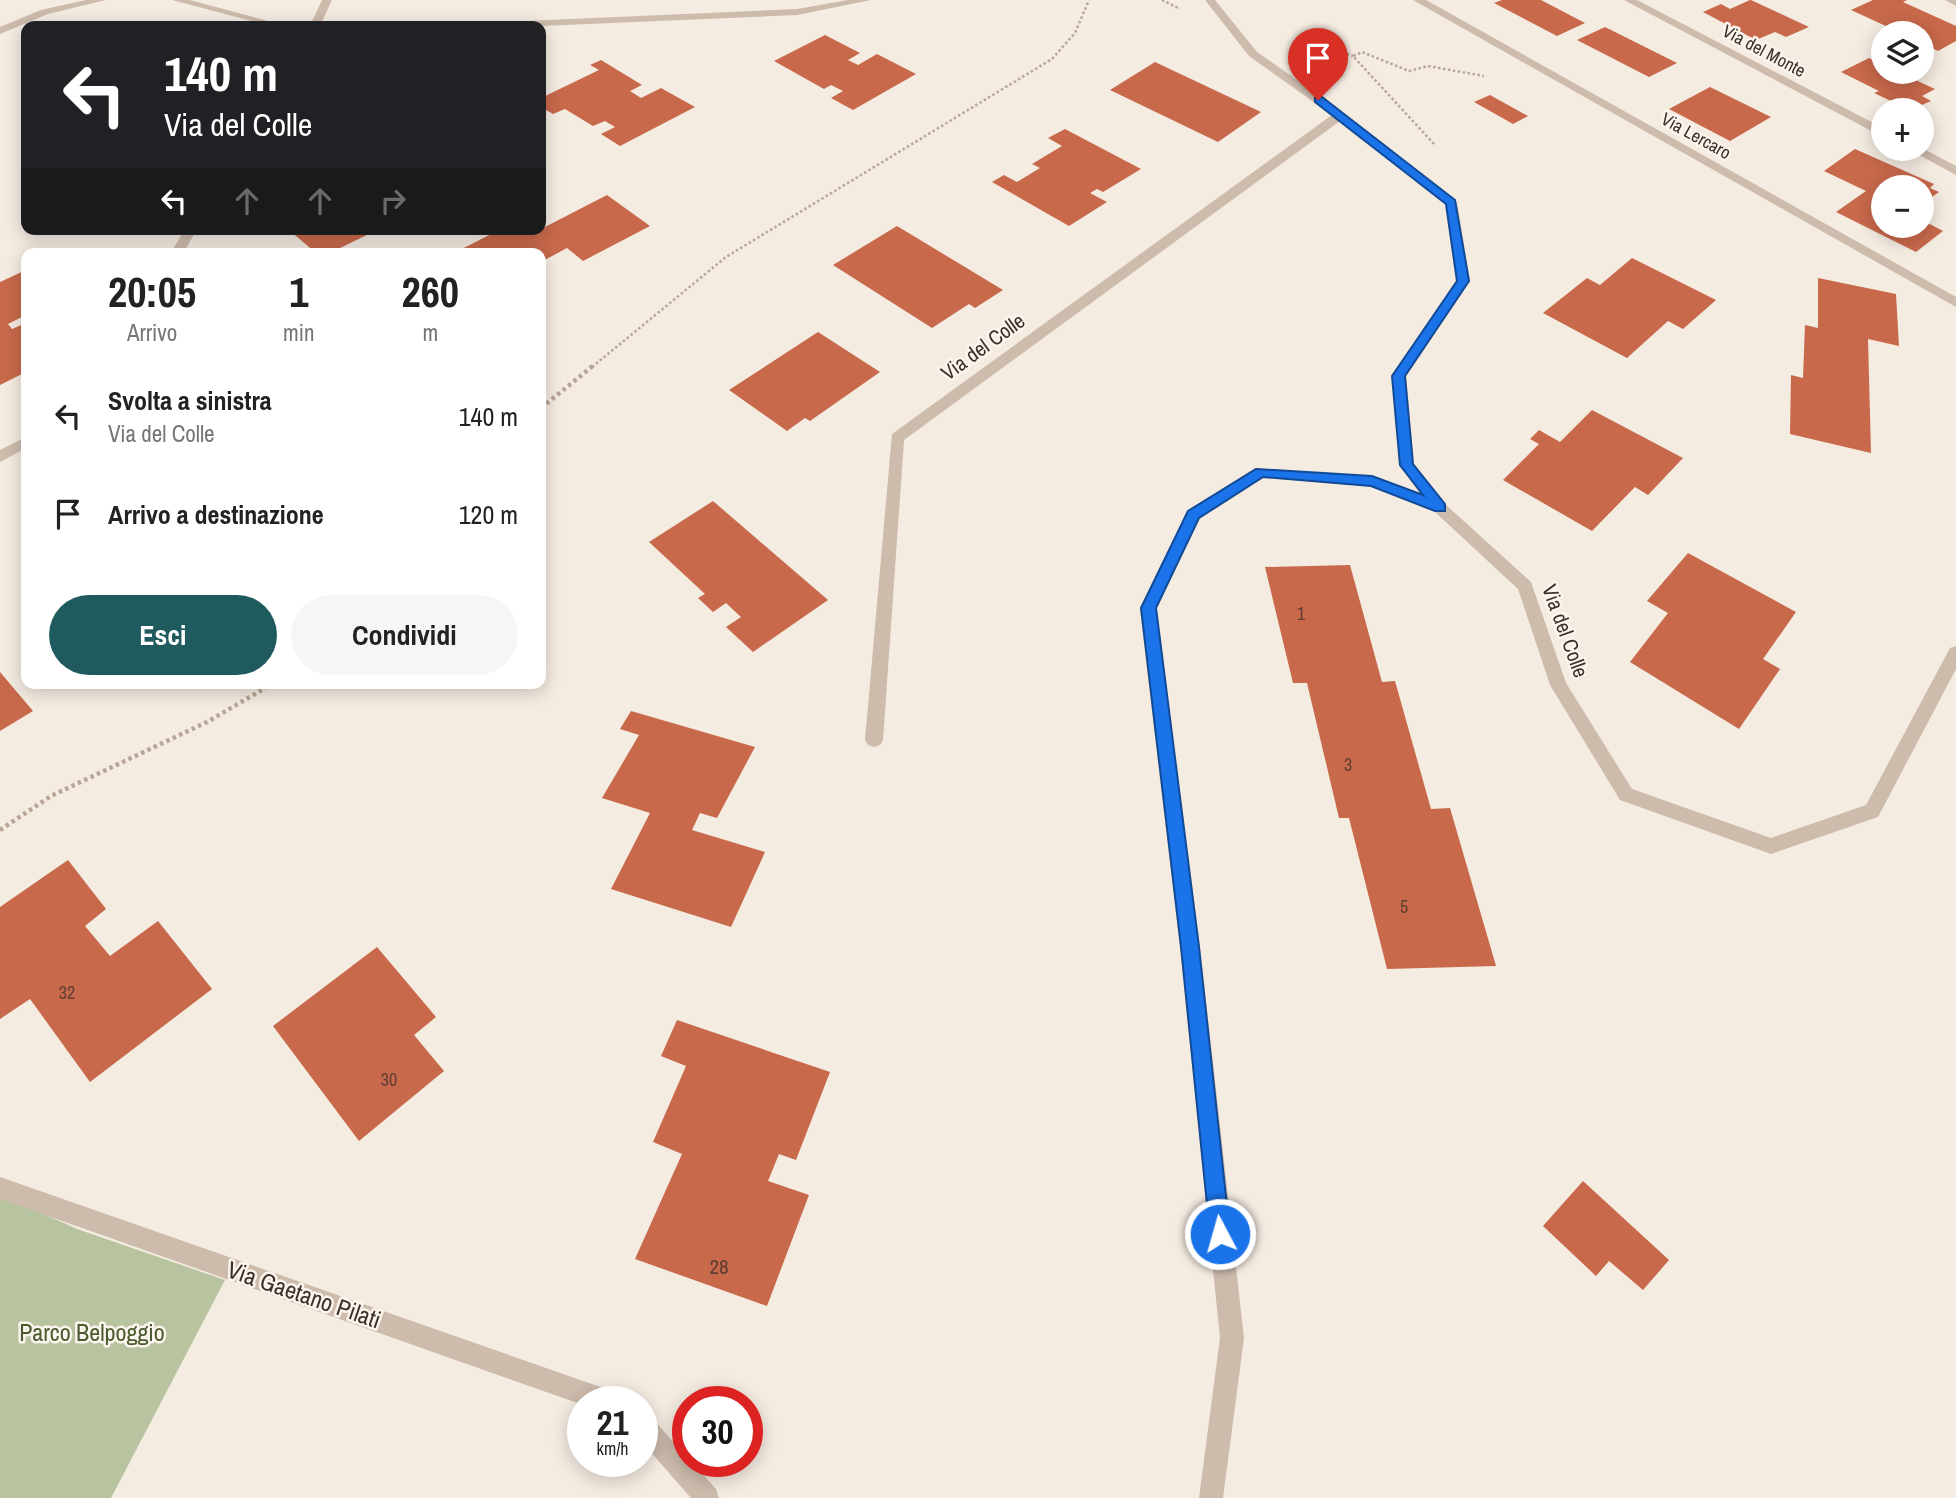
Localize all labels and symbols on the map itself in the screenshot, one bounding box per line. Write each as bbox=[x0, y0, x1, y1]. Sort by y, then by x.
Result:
street label: Via del Monte bbox=[1718, 18, 1810, 83]
pin bbox=[1288, 28, 1348, 100]
street label: Via Lercaro bbox=[1657, 106, 1736, 165]
street label: Via del Colle bbox=[935, 306, 1031, 387]
street label: Via del Colle bbox=[1535, 580, 1596, 682]
house number: 1 bbox=[1297, 601, 1306, 626]
house number: 3 bbox=[1344, 752, 1352, 777]
house number: 5 bbox=[1400, 894, 1408, 919]
house number: 32 bbox=[59, 980, 75, 1005]
house number: 30 bbox=[381, 1067, 397, 1092]
position arrow bbox=[1183, 1197, 1257, 1271]
house number: 28 bbox=[709, 1252, 729, 1281]
street label: Via Gaetano Pilati bbox=[223, 1253, 385, 1335]
park label: Parco Belpoggio bbox=[19, 1316, 165, 1348]
speed limit sign: 30 bbox=[672, 1386, 763, 1477]

